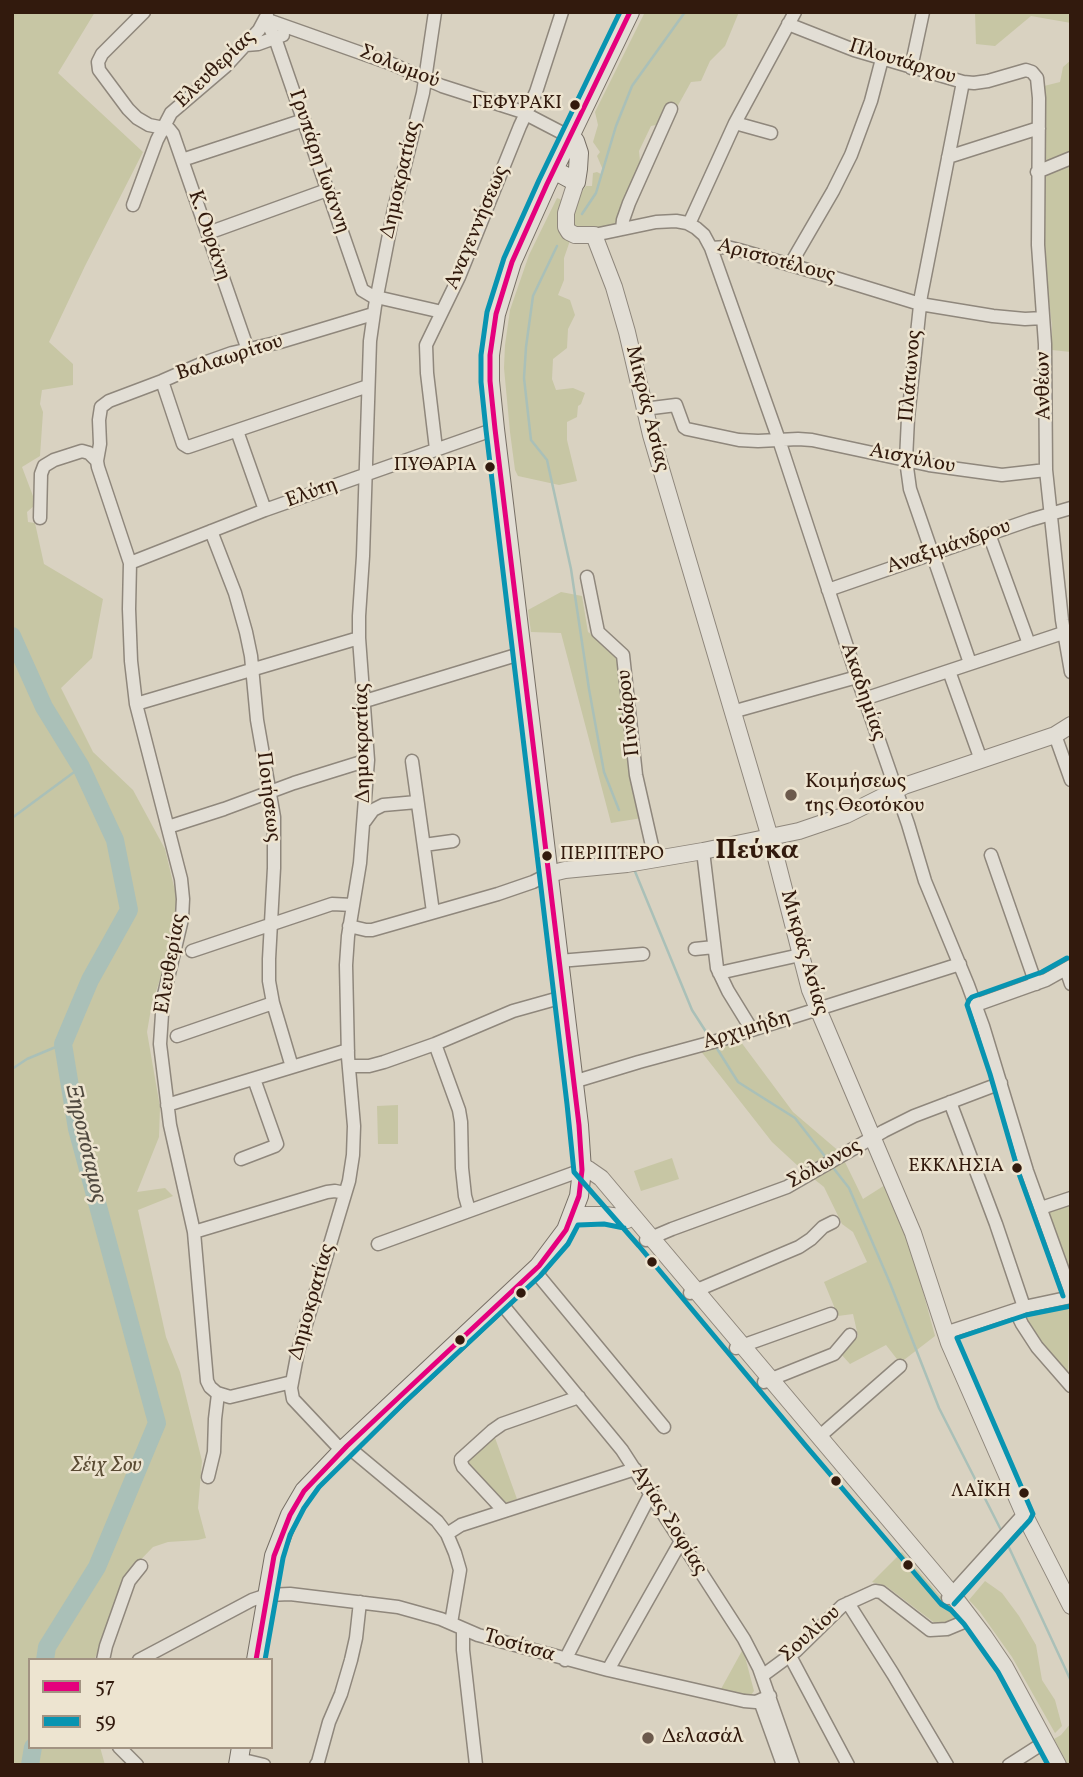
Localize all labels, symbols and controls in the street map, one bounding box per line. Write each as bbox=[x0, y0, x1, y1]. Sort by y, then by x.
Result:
street label: Ελευθερίας bbox=[171, 26, 261, 114]
street label: Πλουτάρχου bbox=[845, 35, 959, 91]
street label: Σολωμού bbox=[355, 41, 443, 95]
street label: Γρυπάρη Ιωάννη bbox=[282, 87, 354, 237]
place label: ΓΕΦΥΡΑΚΙ bbox=[472, 94, 562, 116]
marker: ΓΕΦΥΡΑΚΙ bbox=[568, 98, 582, 112]
street label: Δημοκρατίας bbox=[376, 119, 428, 241]
street label: Αναγεννήσεως bbox=[440, 162, 516, 294]
street label: Κ. Ουράνη bbox=[181, 187, 235, 285]
street label: Αριστοτέλους bbox=[714, 234, 838, 290]
street label: Πλάτωνος bbox=[895, 329, 929, 423]
street label: Βαλαωρίτου bbox=[173, 330, 287, 388]
street label: Μικράς Ασίας bbox=[618, 343, 674, 475]
street label: Ανθέων bbox=[1032, 352, 1058, 420]
street label: Αισχύλου bbox=[867, 439, 957, 481]
place label: ΠΥΘΑΡΙΑ bbox=[394, 456, 477, 478]
marker: ΠΥΘΑΡΙΑ bbox=[483, 460, 497, 474]
street label: Ελύτη bbox=[283, 473, 341, 515]
street label: Αναξιμάνδρου bbox=[884, 515, 1014, 581]
street label: Ακαδημίας bbox=[834, 640, 890, 744]
street label: Πινδάρου bbox=[613, 668, 647, 758]
street label: Δημοκρατίας bbox=[350, 683, 378, 803]
street label: Ποιήσεως bbox=[249, 750, 285, 844]
place label: Κοιμήσεως της Θεοτόκου bbox=[805, 770, 924, 820]
marker: Κοιμήσεως της Θεοτόκου bbox=[783, 787, 799, 803]
district label: Πεύκα bbox=[715, 836, 799, 870]
place label: ΠΕΡΙΠΤΕΡΟ bbox=[560, 845, 664, 867]
marker: ΠΕΡΙΠΤΕΡΟ bbox=[540, 849, 554, 863]
street label: Μικράς Ασίας bbox=[773, 887, 833, 1019]
street label: Ελευθερίας bbox=[151, 912, 193, 1016]
street label: Αρχιμήδη bbox=[700, 1006, 794, 1056]
water label: Ξηροπόταμος bbox=[57, 1082, 111, 1206]
street label: Σόλωνος bbox=[784, 1134, 866, 1196]
place label: ΕΚΚΛΗΣΙΑ bbox=[908, 1157, 1004, 1179]
marker: ΕΚΚΛΗΣΙΑ bbox=[1010, 1161, 1024, 1175]
street label: Δημοκρατίας bbox=[284, 1241, 342, 1363]
unlabelled marker bbox=[645, 1255, 659, 1269]
unlabelled marker bbox=[514, 1286, 528, 1300]
unlabelled marker bbox=[453, 1333, 467, 1347]
park label: Σέιχ Σου bbox=[71, 1454, 141, 1480]
street label: Αγίας Σοφίας bbox=[624, 1462, 712, 1580]
unlabelled marker bbox=[829, 1474, 843, 1488]
place label: ΛΑΪΚΗ bbox=[951, 1482, 1011, 1504]
marker: ΛΑΪΚΗ bbox=[1017, 1486, 1031, 1500]
unlabelled marker bbox=[901, 1558, 915, 1572]
street label: Σουλίου bbox=[775, 1601, 847, 1669]
street label: Τοσίτσα bbox=[480, 1625, 558, 1669]
legend bbox=[28, 1658, 273, 1749]
text: 57 bbox=[95, 1672, 115, 1701]
text: 59 bbox=[95, 1707, 116, 1736]
place label: Δελασάλ bbox=[662, 1725, 744, 1751]
marker: Δελασάλ bbox=[640, 1730, 656, 1746]

